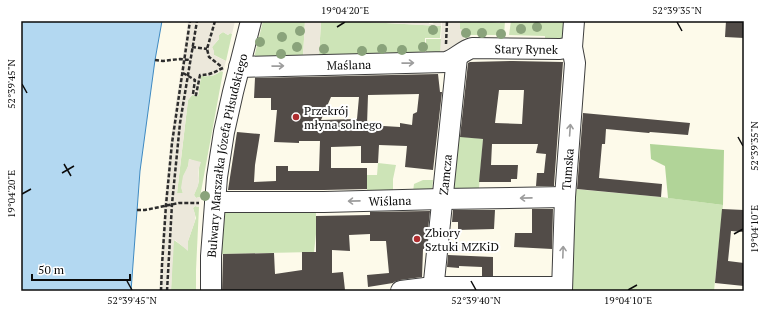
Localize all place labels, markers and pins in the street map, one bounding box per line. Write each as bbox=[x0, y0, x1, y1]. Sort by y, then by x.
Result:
place label: Przekrój młyna solnego bbox=[304, 103, 382, 132]
marker: Przekrój młyna solnego bbox=[291, 112, 301, 122]
place label: Zbiory Sztuki MZKiD bbox=[425, 225, 499, 254]
marker: Zbiory Sztuki MZKiD bbox=[412, 234, 422, 244]

